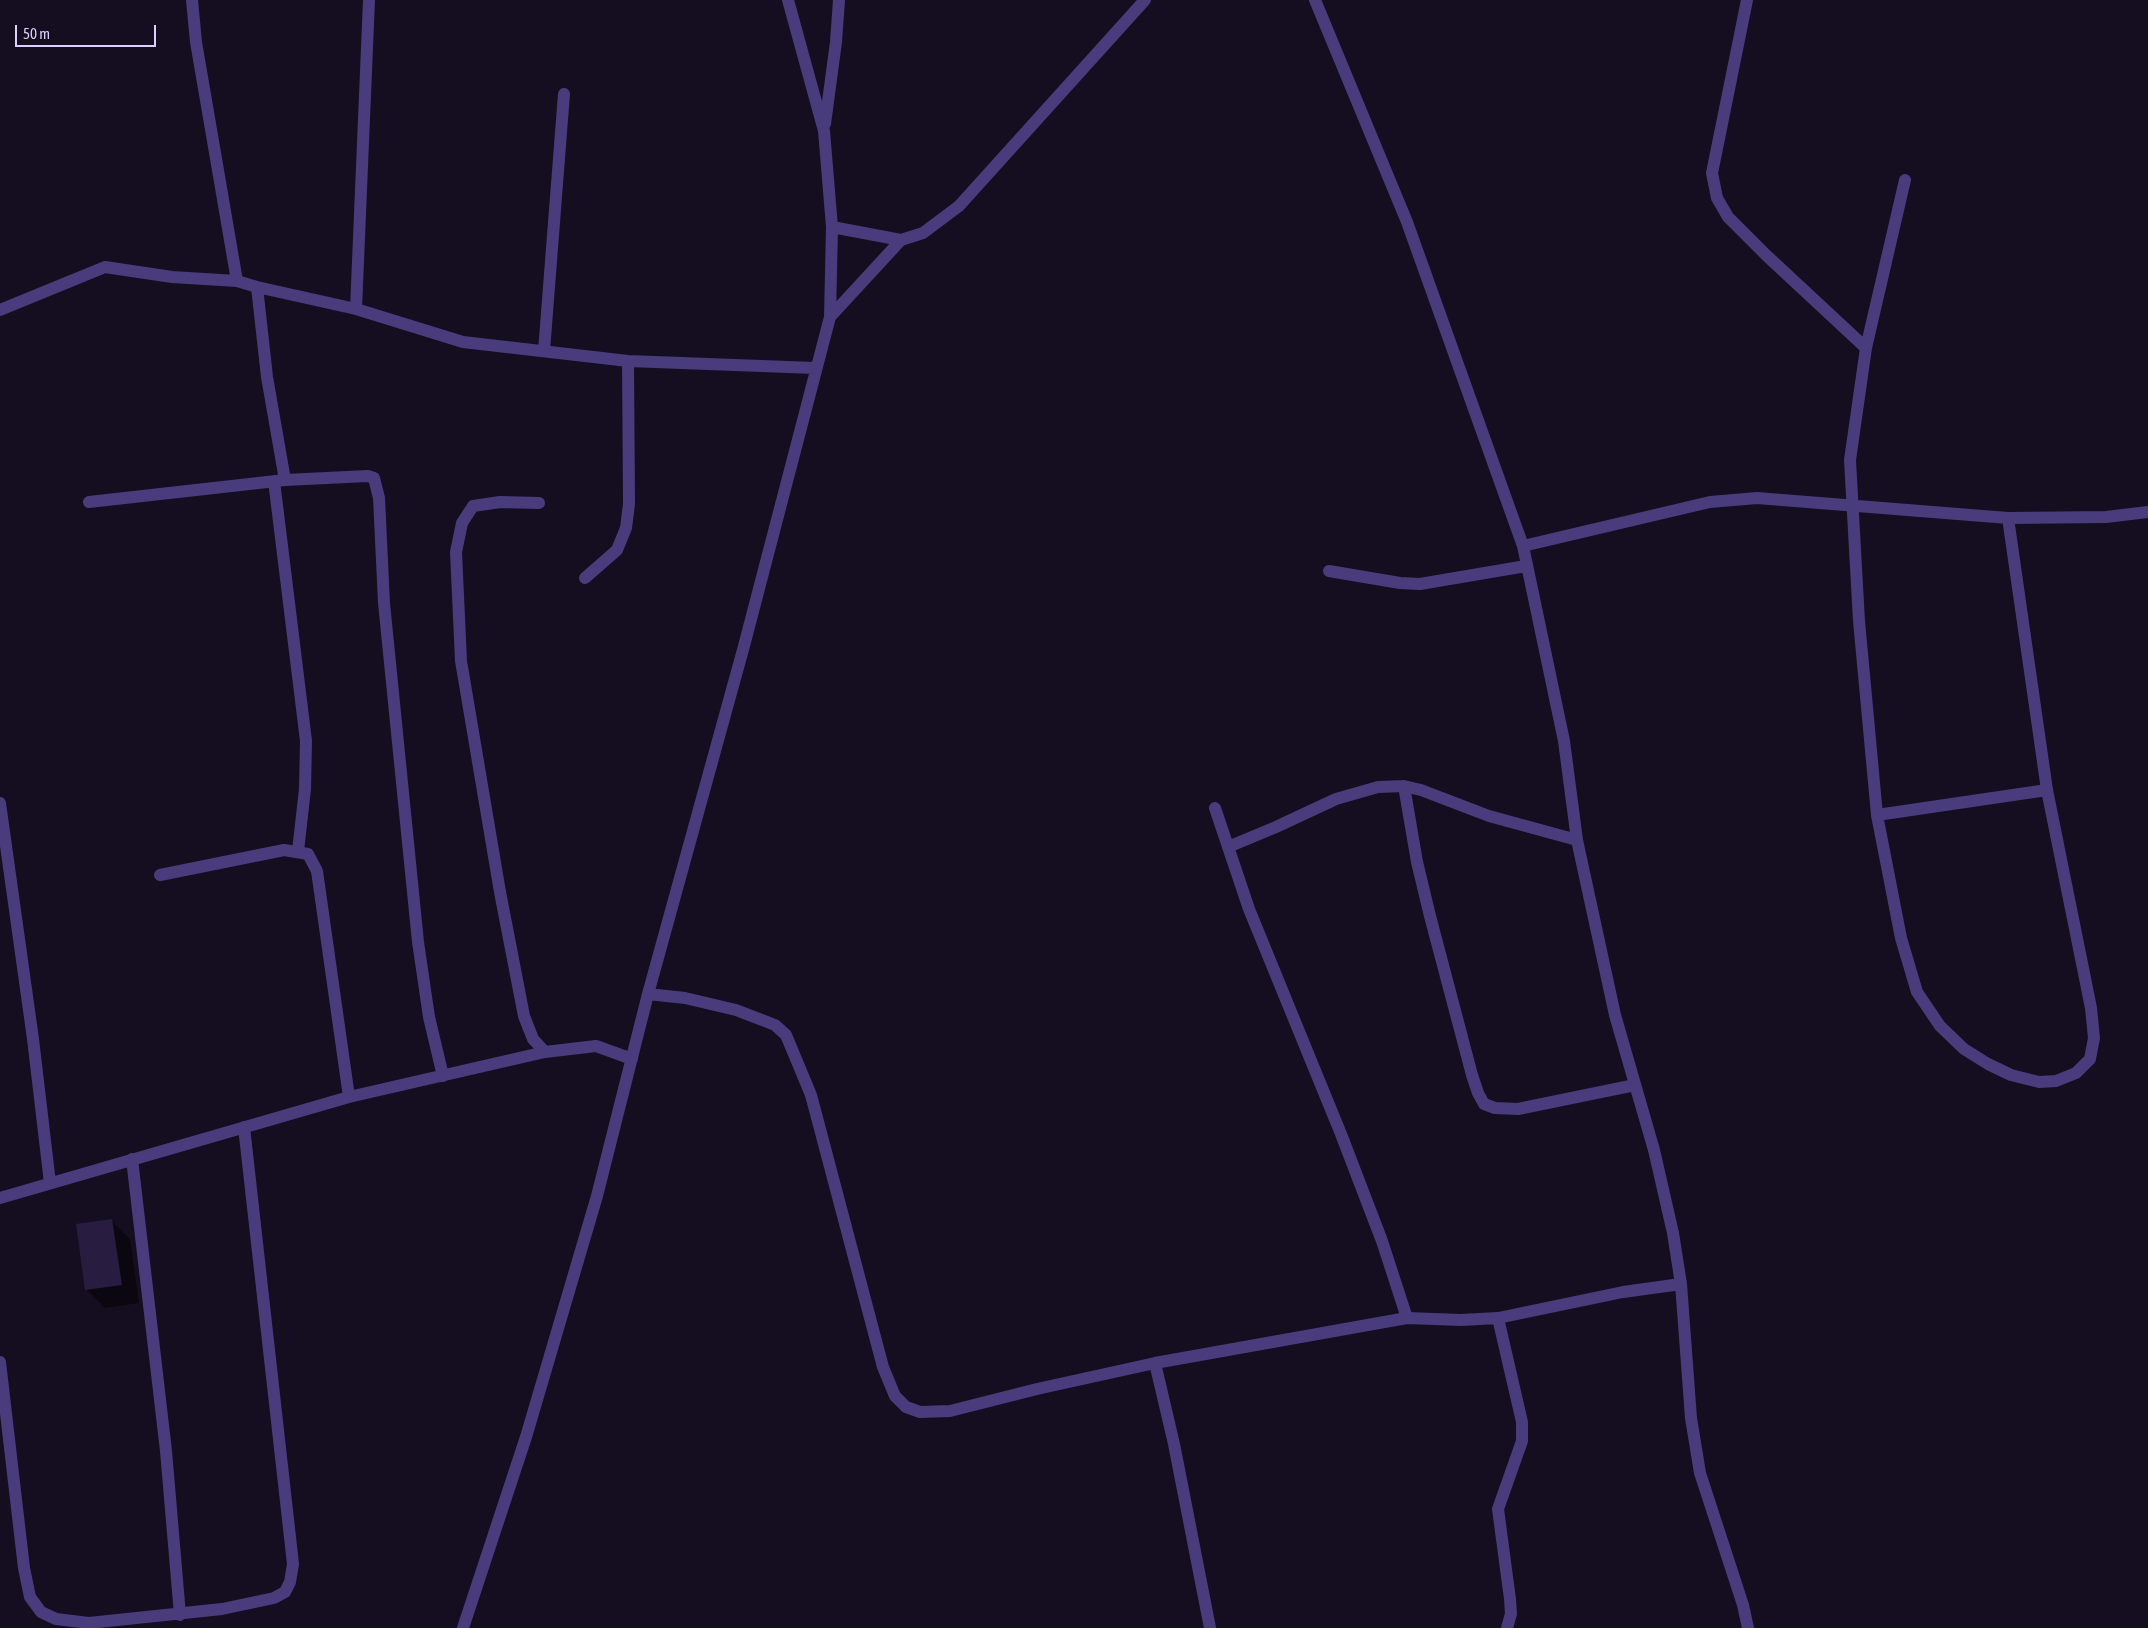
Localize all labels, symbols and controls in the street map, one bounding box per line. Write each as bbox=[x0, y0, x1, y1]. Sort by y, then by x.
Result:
scale bar bbox=[18, 15, 159, 47]
text: 50 m bbox=[23, 25, 50, 42]

